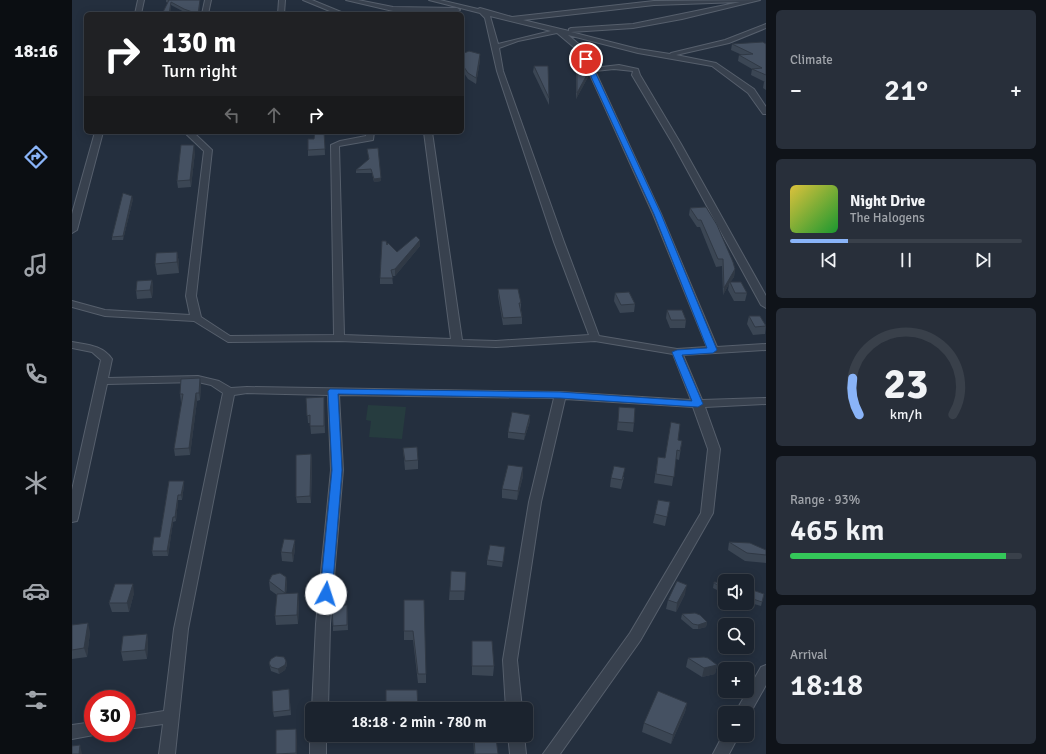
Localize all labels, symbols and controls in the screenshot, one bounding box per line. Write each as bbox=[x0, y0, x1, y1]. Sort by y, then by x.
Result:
text: 130 m bbox=[162, 26, 236, 60]
icon: right bbox=[96, 28, 148, 80]
text: 18:16 bbox=[14, 40, 58, 62]
pin bbox=[569, 42, 603, 76]
icon: arrive bbox=[575, 48, 597, 70]
text: Climate bbox=[790, 52, 833, 68]
text: Turn right bbox=[162, 60, 237, 82]
text: 21° bbox=[884, 72, 928, 109]
text: − bbox=[790, 77, 802, 104]
text: + bbox=[1010, 77, 1022, 104]
icon: left bbox=[221, 104, 243, 126]
icon: ahead bbox=[263, 104, 285, 126]
icon: right bbox=[305, 104, 327, 126]
icon: directions bbox=[22, 143, 50, 171]
text: Night Drive bbox=[850, 192, 925, 210]
text: The Halogens bbox=[850, 210, 925, 226]
icon: previous bbox=[818, 249, 840, 271]
icon: pause bbox=[895, 249, 917, 271]
icon: next bbox=[972, 249, 994, 271]
icon: music bbox=[22, 251, 50, 279]
text: 23 bbox=[884, 359, 928, 410]
icon: phone bbox=[22, 360, 50, 388]
text: km/h bbox=[890, 406, 922, 423]
icon: climate bbox=[22, 469, 50, 497]
text: Range · 93% bbox=[790, 492, 860, 508]
text: 465 km bbox=[790, 512, 885, 549]
position arrow bbox=[305, 573, 347, 615]
map controls bbox=[718, 574, 754, 742]
button: sound bbox=[718, 574, 754, 610]
icon: car bbox=[22, 577, 50, 605]
button: search bbox=[718, 618, 754, 654]
text: Arrival bbox=[790, 647, 827, 663]
button: + bbox=[718, 662, 754, 698]
text: 18:18 bbox=[790, 667, 863, 704]
icon: filters bbox=[22, 686, 50, 714]
speed limit sign: 30 bbox=[84, 690, 136, 742]
button: − bbox=[718, 706, 754, 742]
text: 18:18 · 2 min · 780 m bbox=[352, 713, 486, 731]

